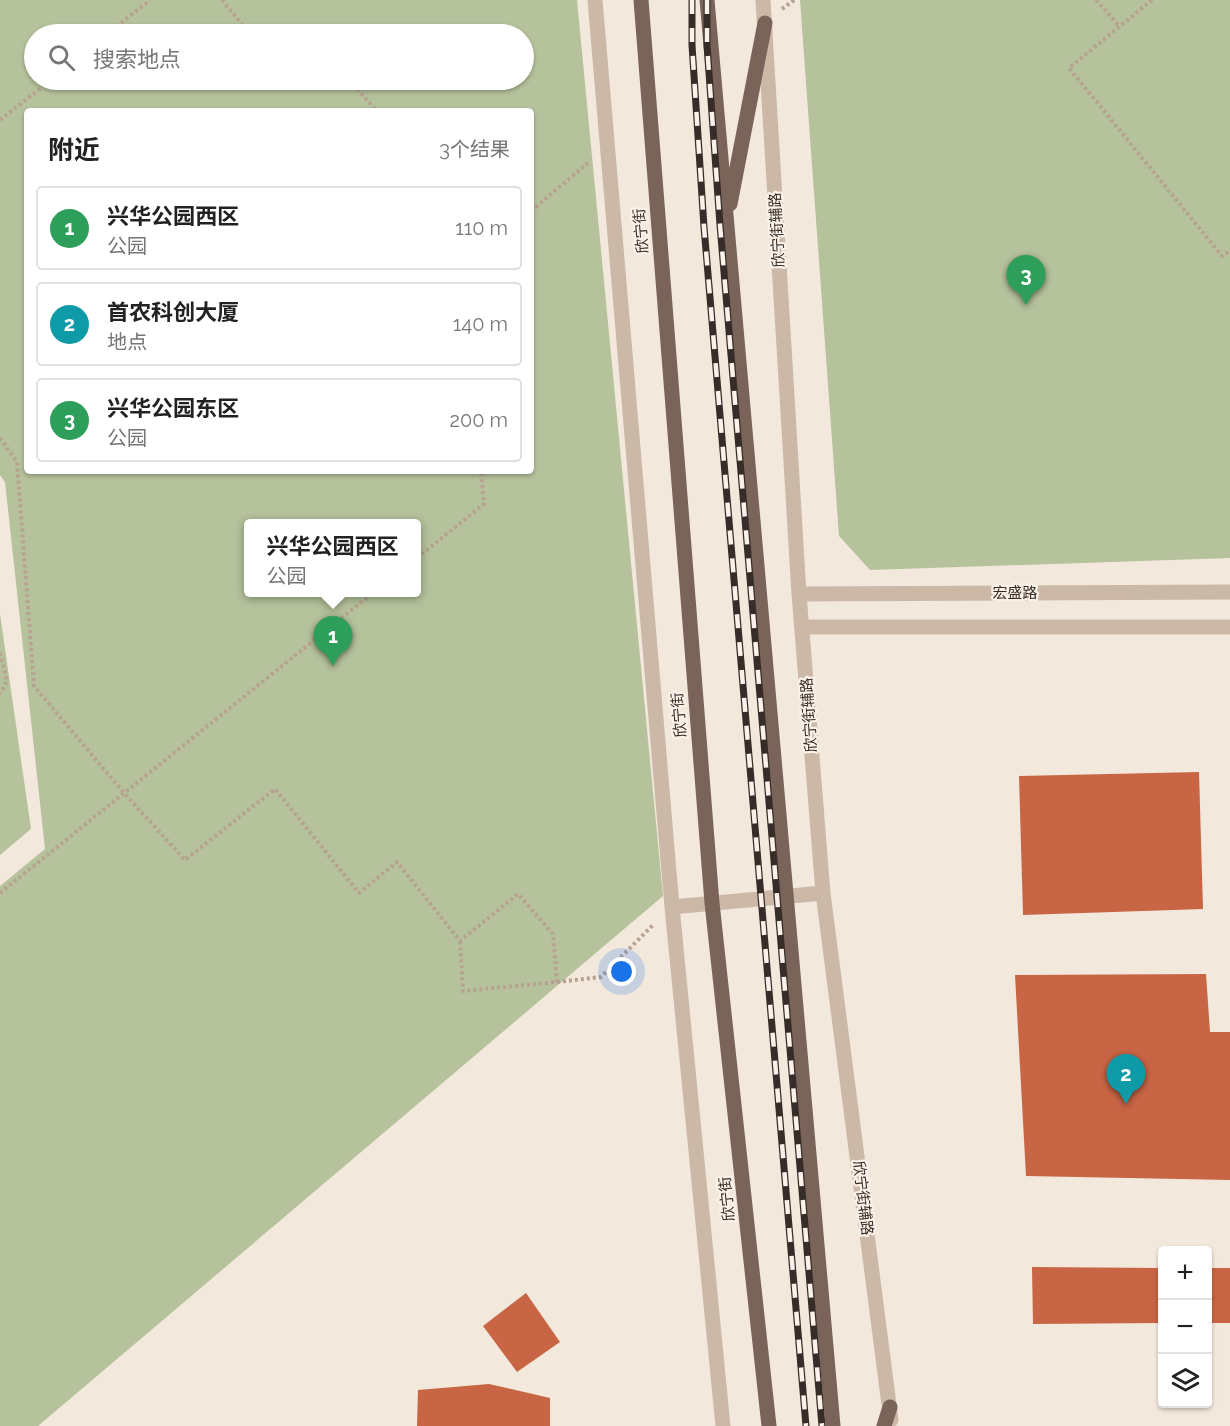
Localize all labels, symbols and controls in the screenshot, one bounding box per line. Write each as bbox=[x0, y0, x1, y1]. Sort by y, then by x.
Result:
search box bbox=[24, 24, 534, 90]
icon: search bbox=[45, 41, 78, 74]
text: 搜索地点 bbox=[93, 46, 181, 72]
text: 附近 bbox=[48, 135, 100, 165]
text: 3个结果 bbox=[439, 137, 510, 161]
street label: 欣宁街辅路 bbox=[766, 192, 788, 268]
text: 兴华公园西区 bbox=[107, 203, 239, 229]
street label: 欣宁街 bbox=[630, 208, 652, 254]
text: 1 bbox=[65, 216, 74, 240]
text: 110 m bbox=[455, 216, 508, 240]
text: 公园 bbox=[107, 234, 147, 258]
pin: 3 bbox=[1006, 256, 1046, 305]
text: 首农科创大厦 bbox=[107, 299, 239, 325]
text: 2 bbox=[64, 312, 75, 336]
text: 140 m bbox=[453, 312, 508, 336]
text: 地点 bbox=[107, 330, 147, 354]
text: 兴华公园东区 bbox=[107, 395, 239, 421]
text: 3 bbox=[64, 408, 75, 432]
text: 200 m bbox=[450, 408, 508, 432]
text: 公园 bbox=[107, 426, 147, 450]
popup bbox=[244, 519, 421, 597]
text: 兴华公园西区 bbox=[266, 533, 399, 559]
text: 公园 bbox=[266, 564, 306, 588]
street label: 宏盛路 bbox=[992, 584, 1038, 602]
pin: 1 bbox=[314, 616, 352, 666]
street label: 欣宁街辅路 bbox=[797, 677, 821, 753]
street label: 欣宁街 bbox=[668, 692, 690, 738]
your location bbox=[607, 957, 636, 986]
pin: 2 bbox=[1106, 1054, 1146, 1104]
street label: 欣宁街辅路 bbox=[849, 1160, 877, 1236]
street label: 欣宁街 bbox=[716, 1176, 738, 1222]
map controls bbox=[1158, 1246, 1212, 1408]
button: + bbox=[1158, 1246, 1212, 1300]
button: − bbox=[1158, 1300, 1212, 1354]
button: layers bbox=[1158, 1354, 1212, 1408]

